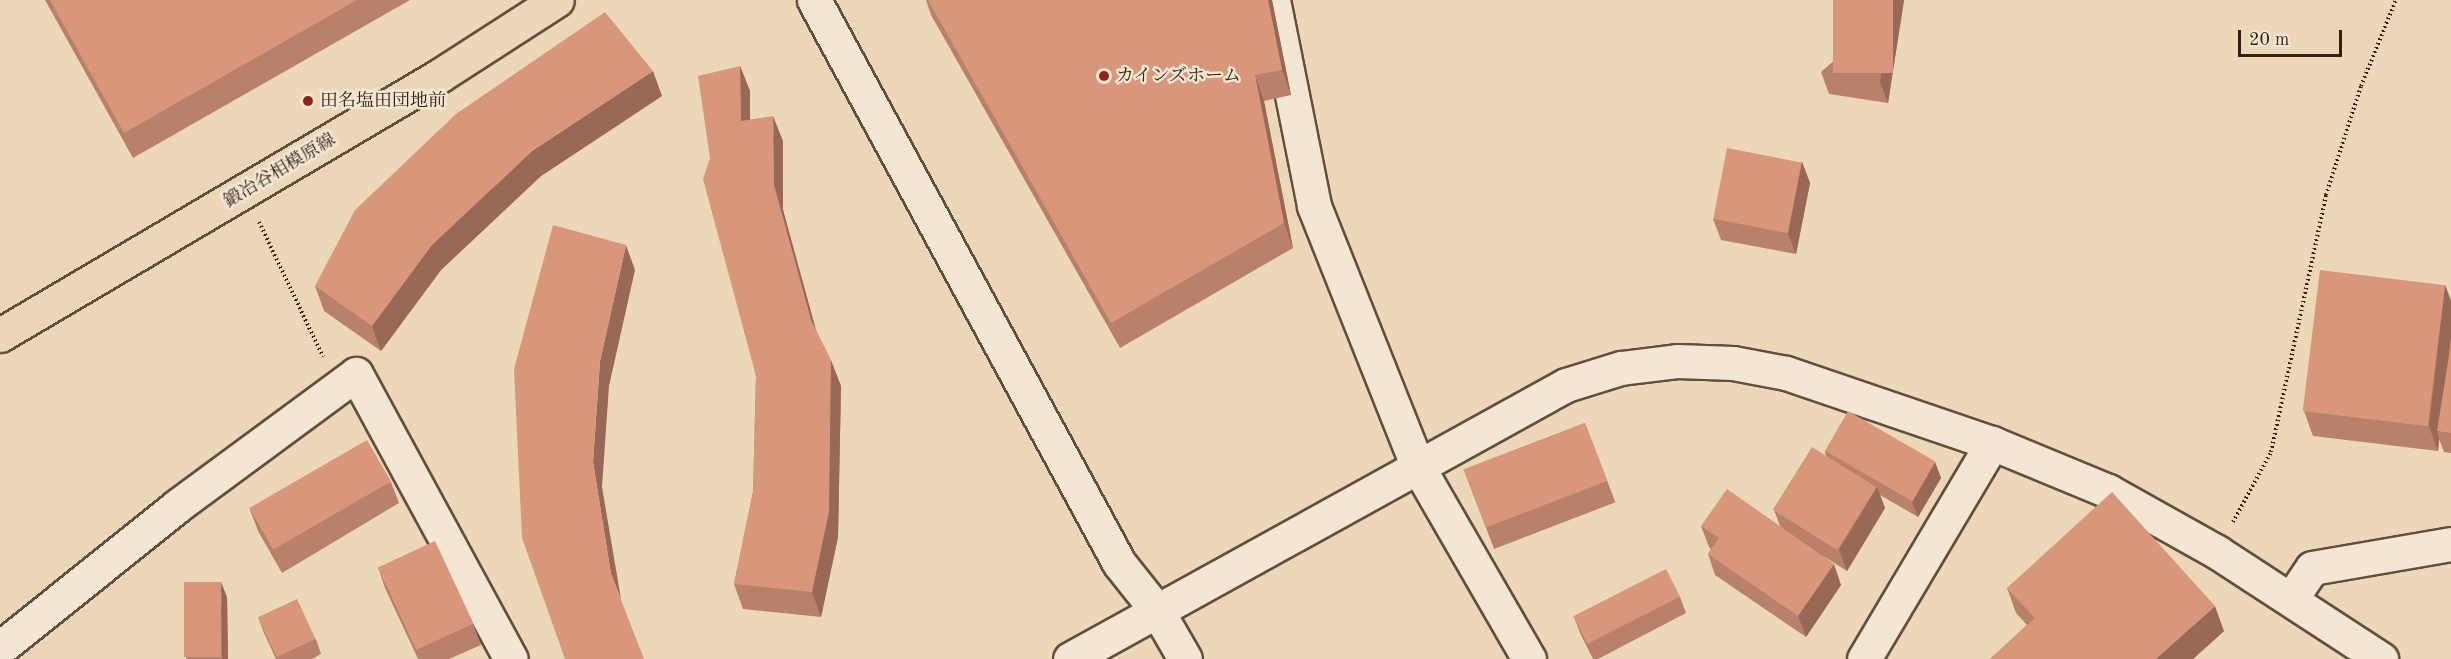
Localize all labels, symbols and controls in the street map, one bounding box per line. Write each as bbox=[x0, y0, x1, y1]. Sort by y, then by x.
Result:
scale bar bbox=[2241, 18, 2344, 56]
text: 20 m bbox=[2249, 31, 2289, 49]
place label: カインズホーム bbox=[1116, 65, 1242, 87]
marker: カインズホーム bbox=[1097, 69, 1111, 83]
place label: 田名塩田団地前 bbox=[320, 90, 446, 112]
marker: 田名塩田団地前 bbox=[301, 94, 315, 108]
street label: 鍛冶谷相模原線 bbox=[220, 129, 340, 213]

